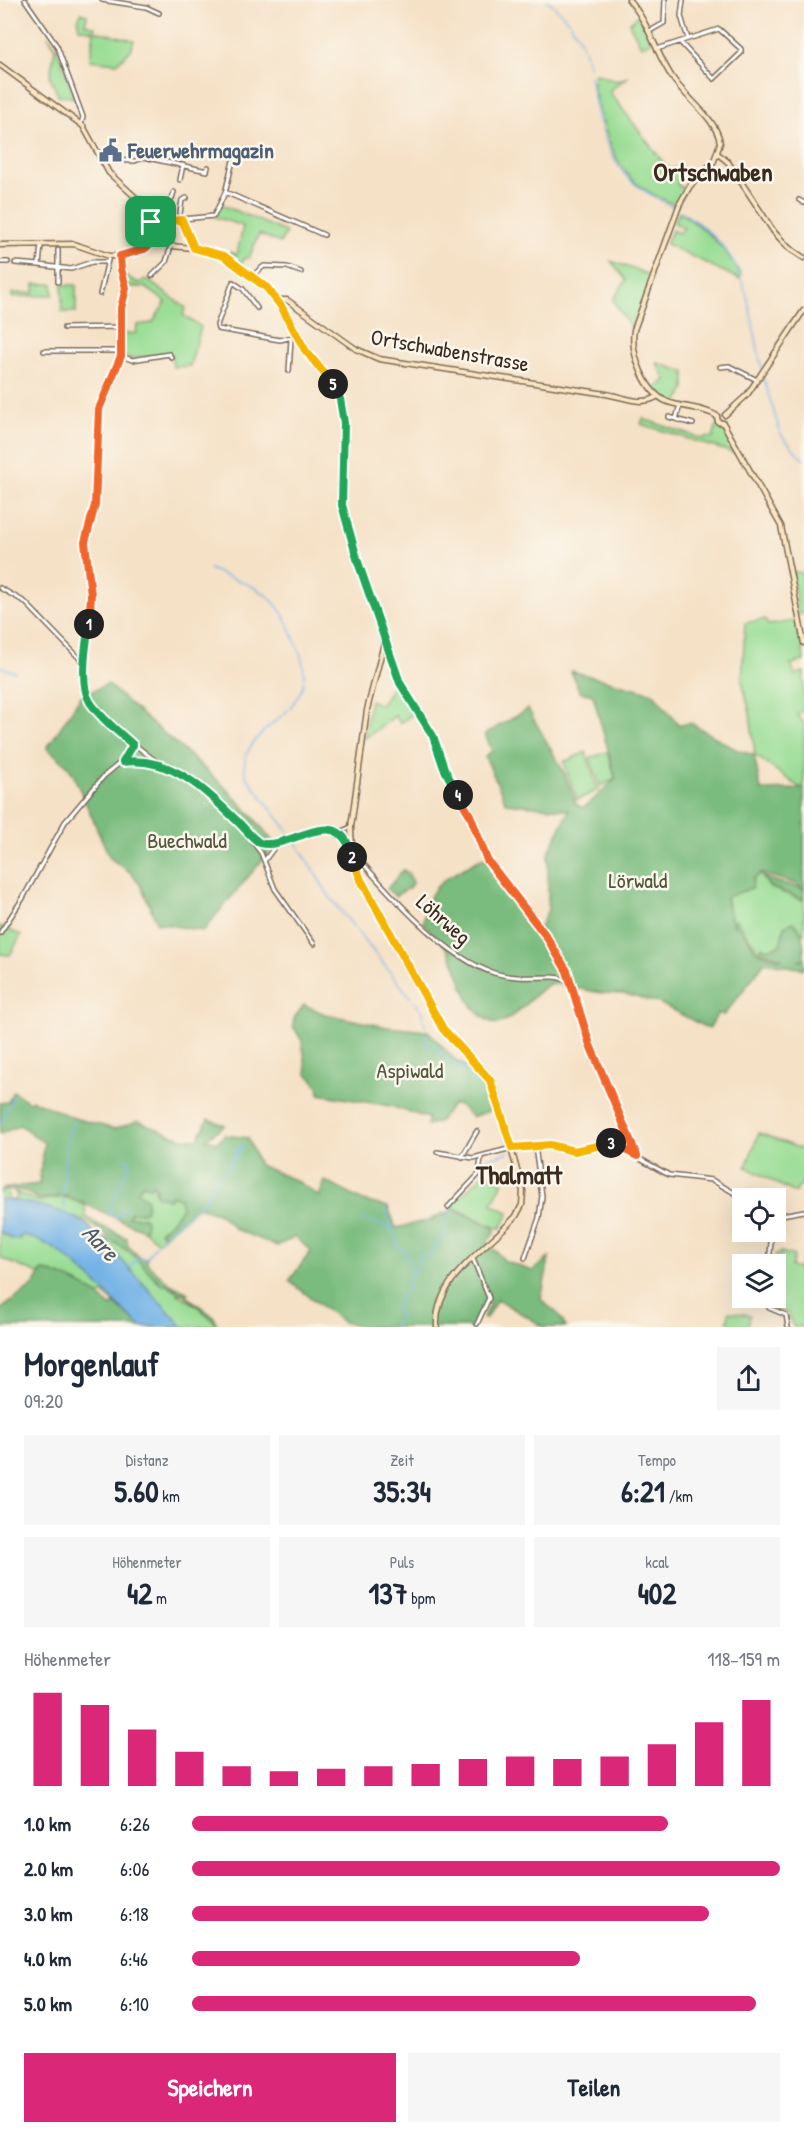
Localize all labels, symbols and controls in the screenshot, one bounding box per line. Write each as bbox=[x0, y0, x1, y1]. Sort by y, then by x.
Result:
place label: Feuerwehrmagazin bbox=[127, 135, 274, 166]
public building icon: Feuerwehrmagazin bbox=[97, 137, 123, 163]
district label: Ortschwaben bbox=[653, 154, 773, 189]
pin bbox=[125, 196, 176, 247]
icon: arrive bbox=[134, 205, 167, 238]
street label: Ortschwabenstrasse bbox=[369, 321, 532, 379]
pin: 5 bbox=[318, 369, 348, 399]
text: 5 bbox=[330, 373, 336, 395]
pin: 1 bbox=[74, 609, 104, 639]
text: 1 bbox=[86, 613, 92, 635]
pin: 4 bbox=[443, 780, 473, 810]
text: 4 bbox=[455, 784, 461, 806]
park label: Buechwald bbox=[147, 825, 227, 855]
pin: 2 bbox=[337, 842, 367, 872]
text: 2 bbox=[348, 846, 356, 868]
park label: Lörwald bbox=[609, 865, 668, 895]
street label: Löhrweg bbox=[410, 887, 478, 951]
park label: Aspiwald bbox=[377, 1055, 444, 1085]
pin: 3 bbox=[596, 1128, 626, 1158]
text: 3 bbox=[607, 1132, 615, 1154]
district label: Thalmatt bbox=[475, 1157, 563, 1192]
map controls bbox=[732, 1188, 786, 1308]
button: locate bbox=[732, 1188, 786, 1242]
water label: Aare bbox=[76, 1217, 127, 1269]
button: layers bbox=[732, 1254, 786, 1308]
text: Morgenlauf bbox=[24, 1342, 159, 1386]
button: share bbox=[717, 1347, 780, 1410]
text: 09:20 bbox=[24, 1387, 63, 1414]
text: Distanz bbox=[125, 1449, 169, 1471]
text: Zeit bbox=[390, 1449, 414, 1471]
text: Tempo bbox=[638, 1449, 676, 1471]
text: 5.60 bbox=[114, 1471, 159, 1511]
text: 35:34 bbox=[373, 1471, 431, 1511]
text: 6:21 bbox=[621, 1471, 665, 1511]
text: km bbox=[159, 1485, 180, 1507]
text: /km bbox=[665, 1485, 693, 1507]
text: Höhenmeter bbox=[112, 1551, 182, 1573]
text: Puls bbox=[390, 1551, 414, 1573]
text: kcal bbox=[645, 1551, 669, 1573]
text: 42 bbox=[127, 1573, 152, 1613]
text: 137 bbox=[368, 1573, 408, 1613]
text: 402 bbox=[638, 1573, 676, 1613]
text: m bbox=[152, 1587, 167, 1609]
text: bpm bbox=[408, 1587, 436, 1609]
text: Höhenmeter bbox=[24, 1645, 111, 1672]
text: 118–159 m bbox=[707, 1645, 780, 1672]
text: 1.0 km bbox=[24, 1810, 71, 1837]
text: 6:26 bbox=[120, 1810, 150, 1837]
text: 2.0 km bbox=[24, 1855, 73, 1882]
text: 6:06 bbox=[120, 1855, 150, 1882]
text: 3.0 km bbox=[24, 1900, 73, 1927]
text: 6:18 bbox=[120, 1900, 149, 1927]
text: 4.0 km bbox=[24, 1945, 71, 1972]
text: 6:46 bbox=[120, 1945, 148, 1972]
text: 5.0 km bbox=[24, 1990, 72, 2017]
text: 6:10 bbox=[120, 1990, 149, 2017]
button: Speichern bbox=[24, 2053, 396, 2122]
button: Teilen bbox=[408, 2053, 780, 2122]

